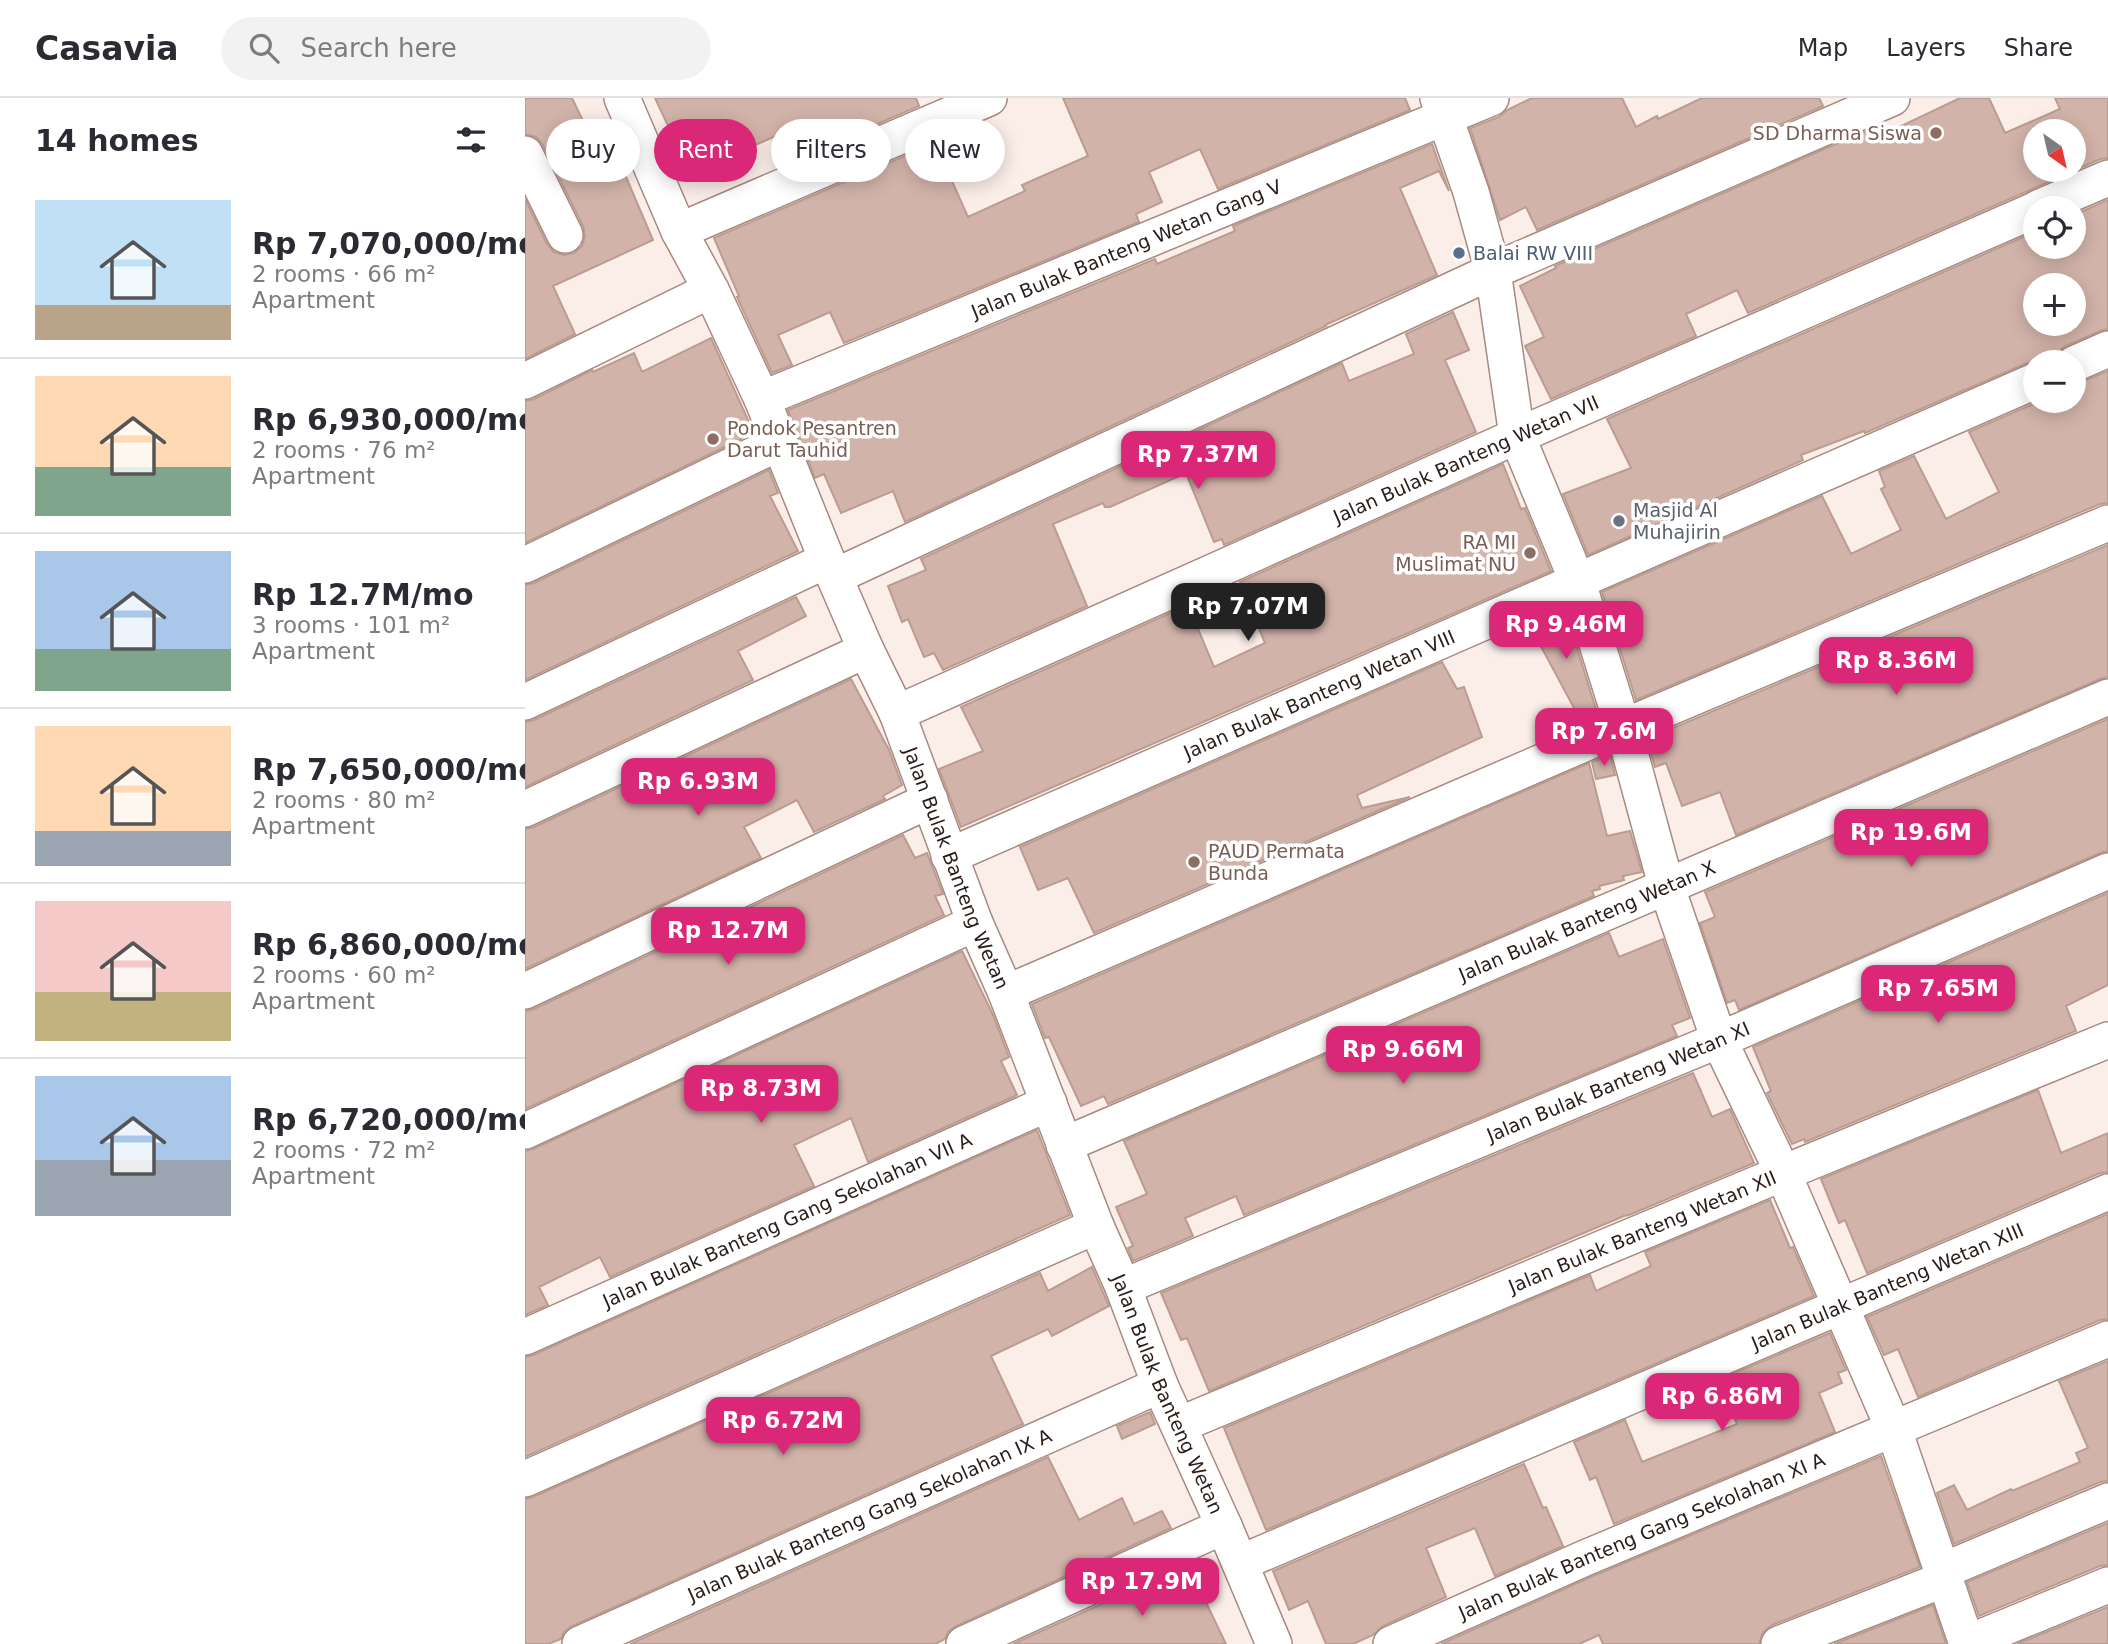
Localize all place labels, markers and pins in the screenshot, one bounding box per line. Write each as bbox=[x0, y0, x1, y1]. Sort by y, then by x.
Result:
place label: SD Dharma Siswa bbox=[1753, 122, 1922, 144]
marker: SD Dharma Siswa bbox=[1928, 125, 1944, 141]
place label: Balai RW VIII bbox=[1473, 242, 1593, 264]
marker: Balai RW VIII bbox=[1451, 245, 1467, 261]
place label: Pondok Pesantren Darut Tauhid bbox=[727, 417, 897, 461]
marker: Pondok Pesantren Darut Tauhid bbox=[705, 431, 721, 447]
pin: Rp 7.37M bbox=[1126, 432, 1270, 491]
place label: Masjid Al Muhajirin bbox=[1633, 499, 1721, 543]
marker: Masjid Al Muhajirin bbox=[1611, 513, 1627, 529]
place label: RA MI Muslimat NU bbox=[1395, 531, 1516, 575]
marker: RA MI Muslimat NU bbox=[1522, 545, 1538, 561]
pin: Rp 7.07M bbox=[1176, 584, 1320, 643]
pin: Rp 9.46M bbox=[1494, 602, 1638, 661]
pin: Rp 8.36M bbox=[1824, 638, 1968, 697]
pin: Rp 7.6M bbox=[1539, 708, 1669, 768]
pin: Rp 6.93M bbox=[626, 758, 770, 818]
pin: Rp 19.6M bbox=[1839, 810, 1983, 869]
place label: PAUD Permata Bunda bbox=[1208, 840, 1345, 884]
marker: PAUD Permata Bunda bbox=[1186, 854, 1202, 870]
pin: Rp 12.7M bbox=[656, 908, 800, 967]
pin: Rp 7.65M bbox=[1866, 965, 2010, 1025]
pin: Rp 9.66M bbox=[1331, 1026, 1475, 1086]
pin: Rp 8.73M bbox=[689, 1066, 833, 1125]
pin: Rp 6.86M bbox=[1650, 1374, 1794, 1433]
pin: Rp 6.72M bbox=[711, 1398, 855, 1457]
pin: Rp 17.9M bbox=[1070, 1558, 1214, 1618]

